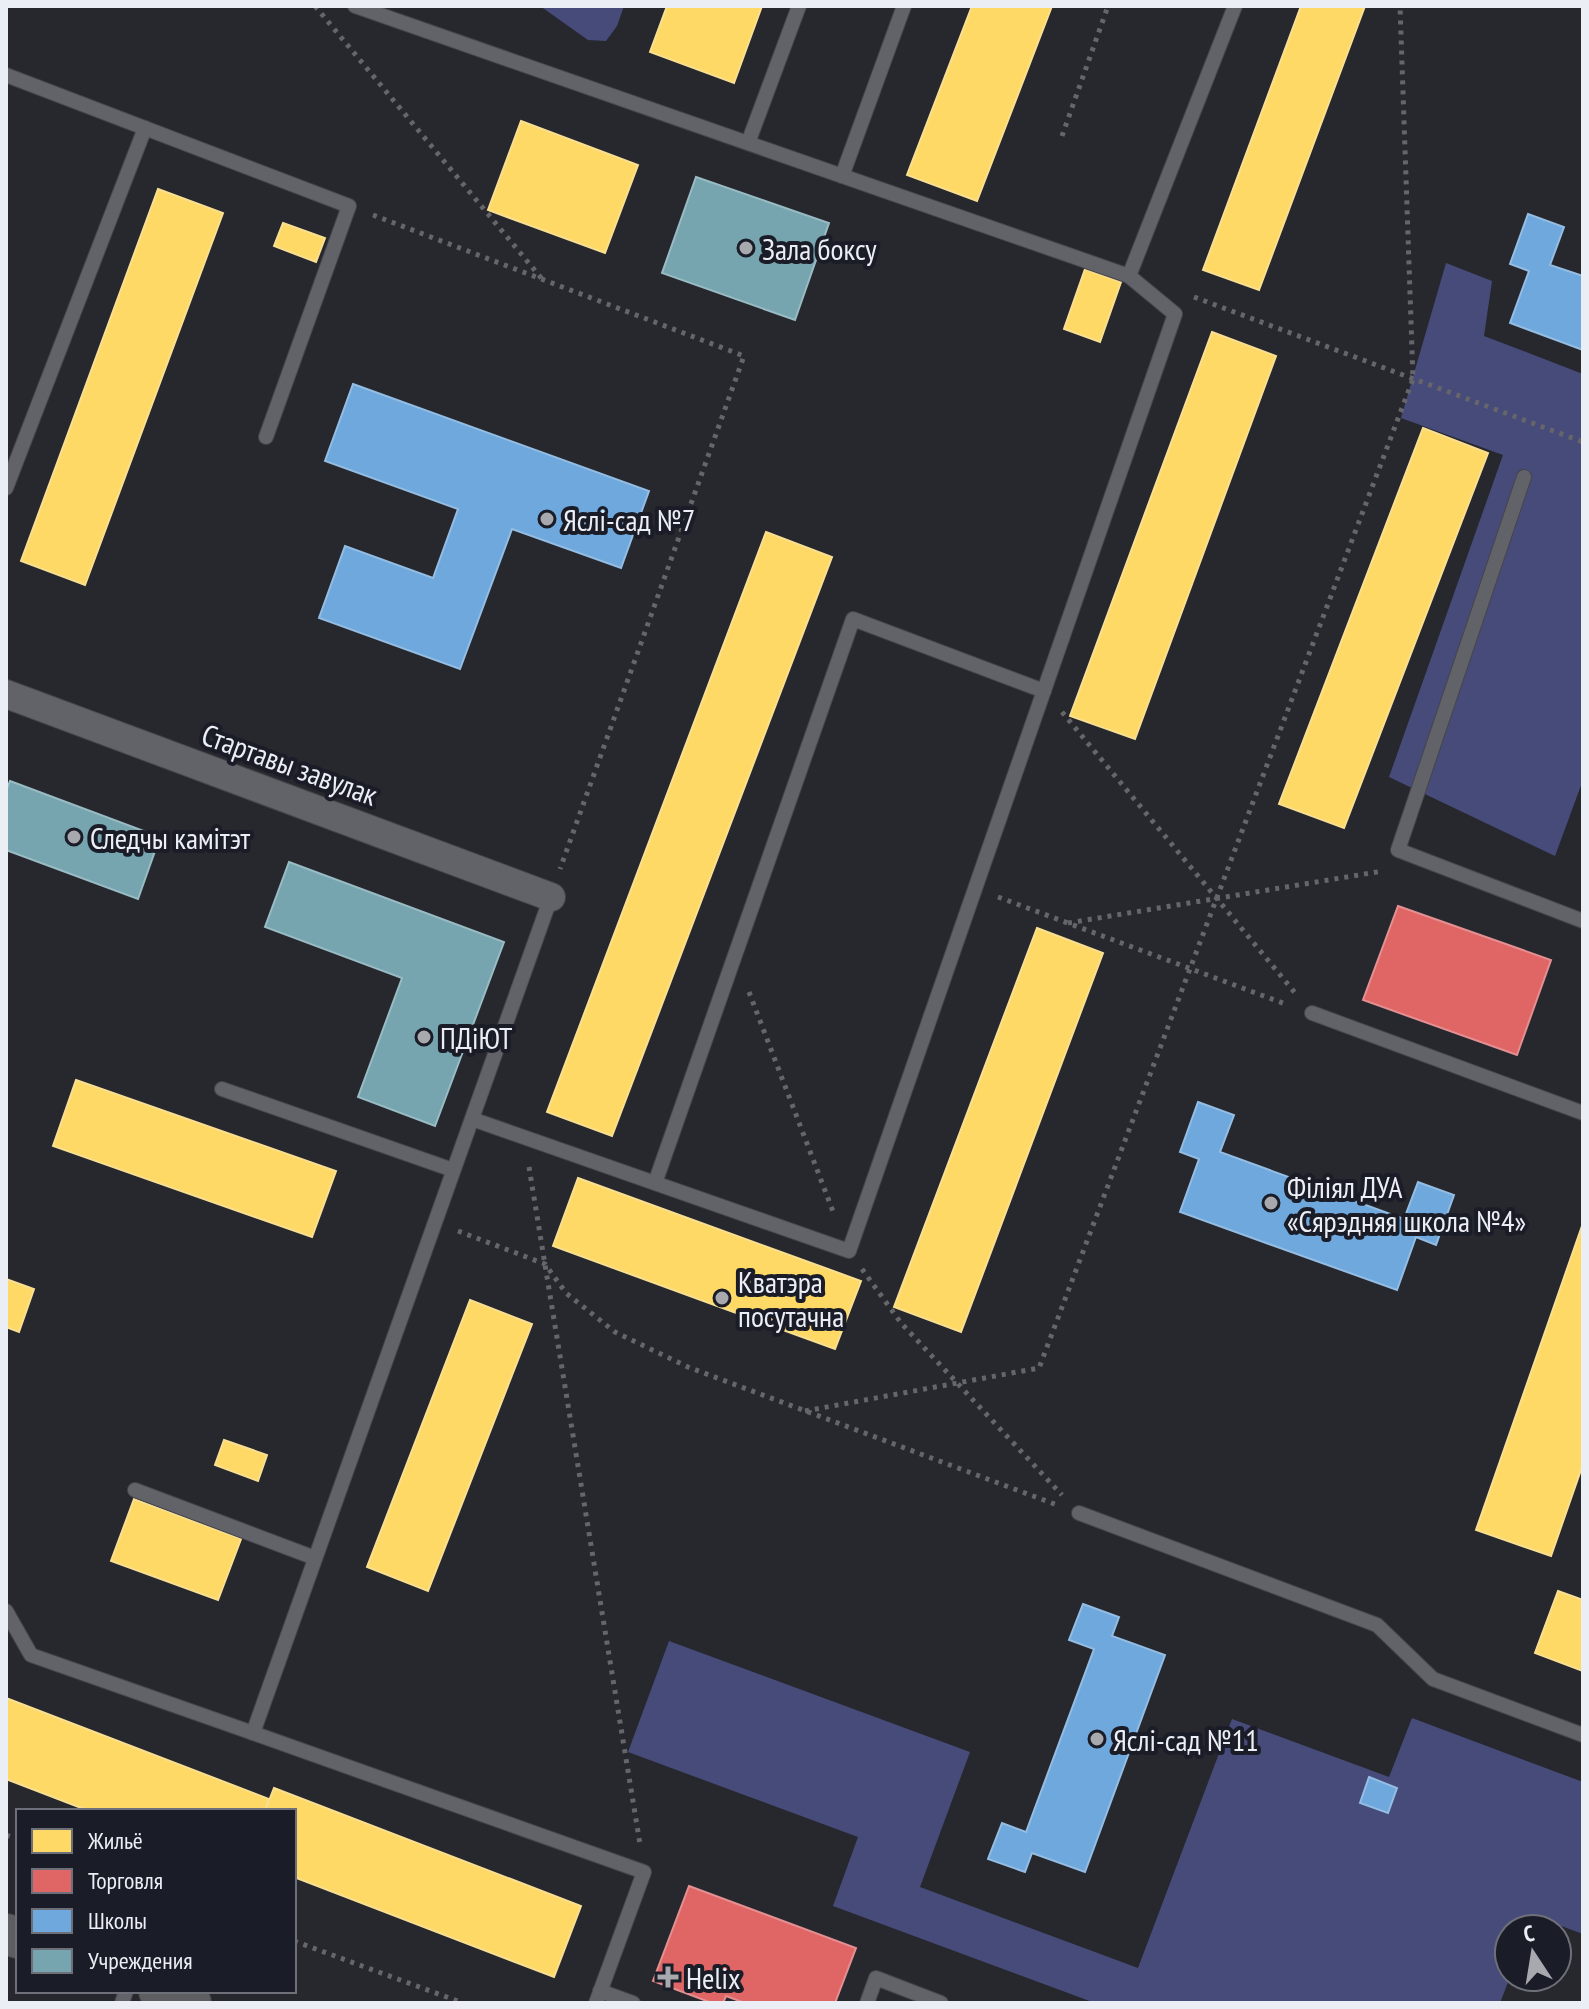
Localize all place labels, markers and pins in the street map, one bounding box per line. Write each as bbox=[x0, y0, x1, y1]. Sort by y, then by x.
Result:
place label: Зала боксу bbox=[762, 229, 877, 268]
marker: Зала боксу bbox=[737, 239, 755, 257]
place label: Яслі-сад №7 bbox=[563, 500, 695, 539]
marker: Яслі-сад №7 bbox=[538, 510, 556, 528]
place label: Следчы камітэт bbox=[90, 818, 251, 857]
marker: Следчы камітэт bbox=[65, 828, 83, 846]
place label: ПДіЮТ bbox=[440, 1018, 512, 1057]
marker: ПДіЮТ bbox=[415, 1028, 433, 1046]
place label: Філіял ДУА «Сярэдняя школа №4» bbox=[1287, 1167, 1526, 1240]
marker: Філіял ДУА «Сярэдняя школа №4» bbox=[1262, 1194, 1280, 1212]
place label: Кватэра посутачна bbox=[738, 1262, 844, 1335]
marker: Кватэра посутачна bbox=[713, 1289, 731, 1307]
place label: Яслі-сад №11 bbox=[1113, 1720, 1259, 1759]
marker: Яслі-сад №11 bbox=[1088, 1730, 1106, 1748]
place label: Helix bbox=[686, 1958, 740, 1997]
marker: Helix bbox=[657, 1966, 679, 1988]

